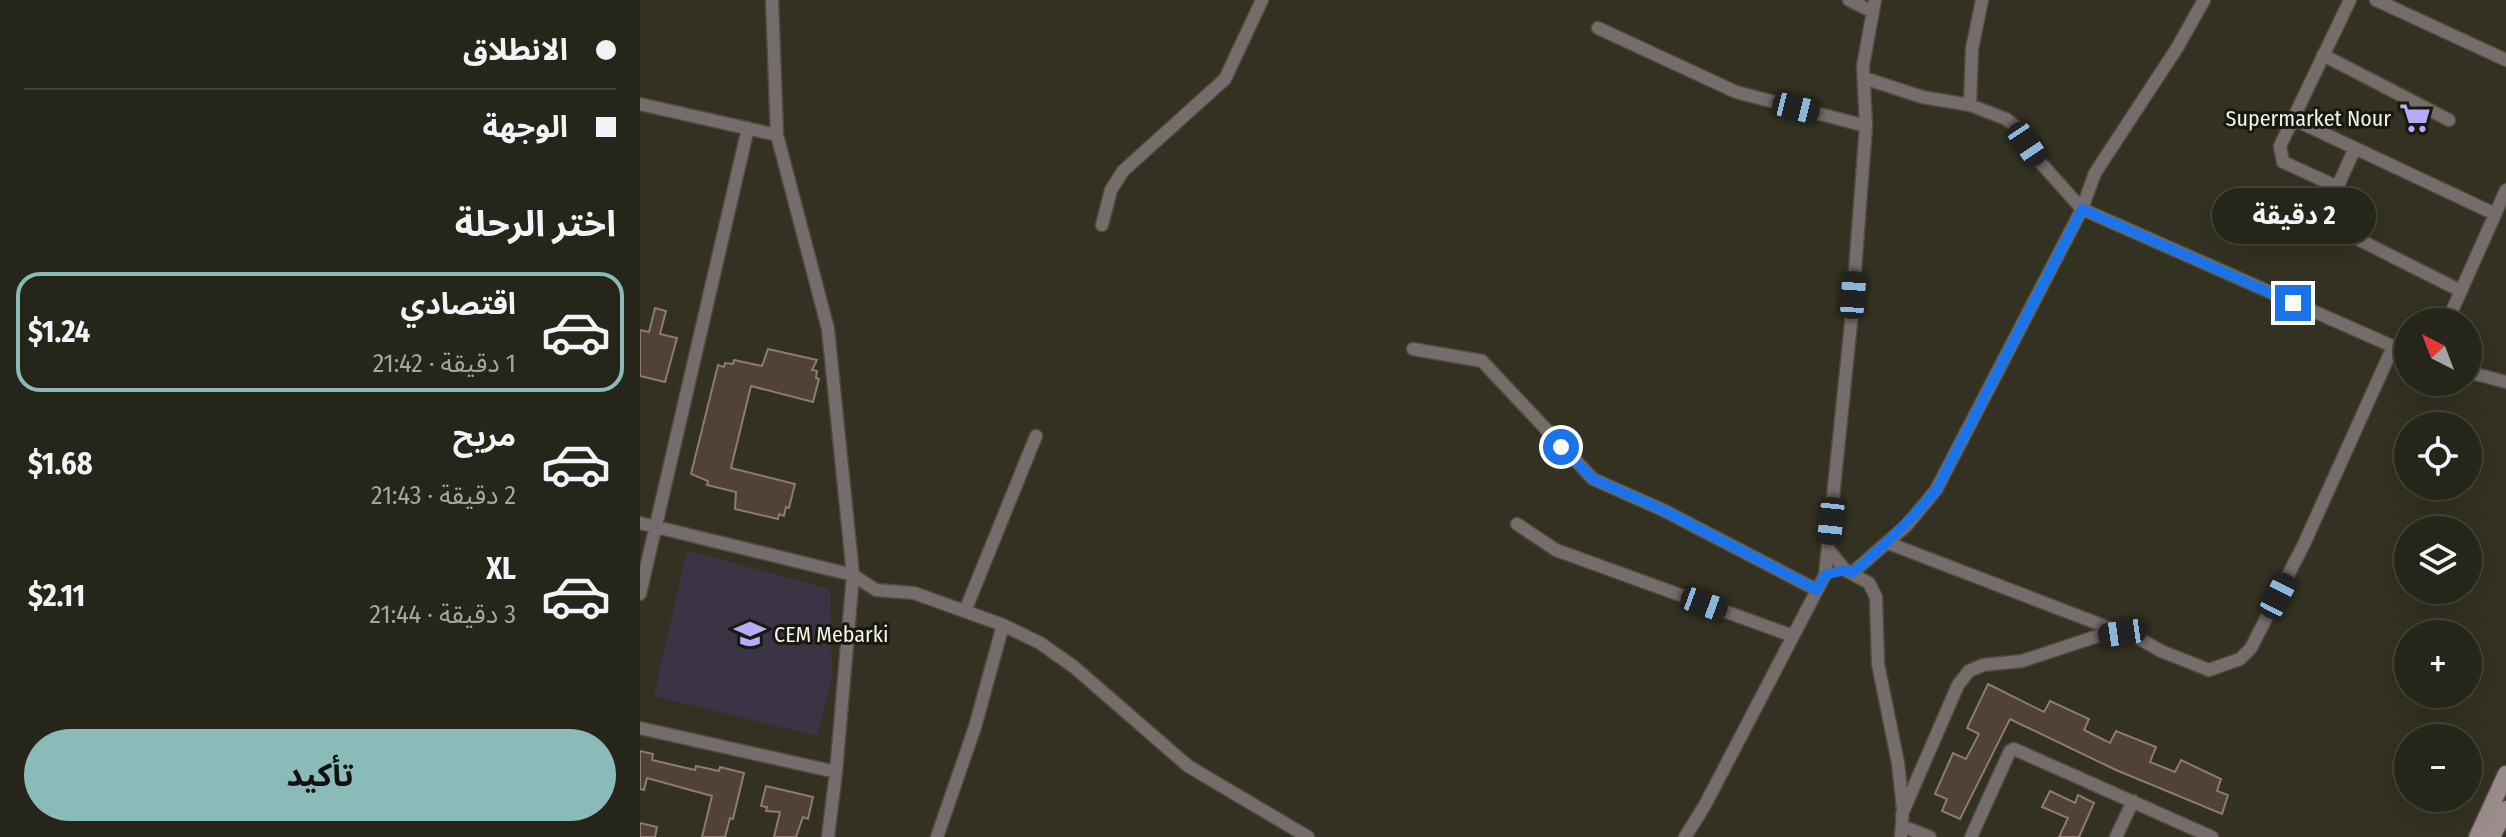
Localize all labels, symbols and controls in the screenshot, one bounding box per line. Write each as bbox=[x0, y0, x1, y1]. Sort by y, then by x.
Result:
text: الانطلاق bbox=[463, 32, 568, 68]
car bbox=[1770, 91, 1822, 125]
supermarket icon: Supermarket Nour bbox=[2398, 101, 2432, 135]
place label: Supermarket Nour bbox=[2226, 105, 2391, 132]
text: الوجهة bbox=[483, 109, 568, 145]
car bbox=[2004, 117, 2050, 171]
callout: 2 دقيقة bbox=[2211, 187, 2375, 243]
text: 2 دقيقة bbox=[2253, 200, 2335, 231]
text: اختر الرحلة bbox=[455, 202, 616, 246]
car bbox=[1839, 270, 1867, 320]
route end bbox=[2275, 285, 2311, 321]
text: اقتصادي bbox=[401, 286, 516, 322]
icon: car bbox=[540, 296, 612, 368]
north arrow bbox=[2394, 308, 2482, 396]
map controls bbox=[2394, 308, 2482, 812]
text: $1.24 bbox=[28, 314, 90, 350]
text: 1 دقيقة · 21:42 bbox=[373, 348, 516, 379]
button: locate bbox=[2394, 412, 2482, 500]
text: مريح bbox=[453, 418, 516, 454]
icon: car bbox=[540, 428, 612, 500]
route start bbox=[1543, 429, 1579, 465]
text: $1.68 bbox=[28, 446, 93, 482]
text: 2 دقيقة · 21:43 bbox=[371, 480, 516, 511]
car bbox=[1817, 496, 1845, 546]
button: layers bbox=[2394, 516, 2482, 604]
text: XL bbox=[486, 551, 516, 587]
icon: car bbox=[540, 560, 612, 632]
car bbox=[2256, 569, 2300, 623]
text: $2.11 bbox=[28, 578, 85, 614]
car bbox=[1677, 585, 1731, 623]
text: 3 دقيقة · 21:44 bbox=[370, 599, 516, 630]
school or university icon: CEM Mebarki bbox=[733, 617, 767, 651]
car bbox=[2097, 618, 2147, 648]
button: + bbox=[2394, 620, 2482, 708]
place label: CEM Mebarki bbox=[774, 621, 889, 648]
button: − bbox=[2394, 724, 2482, 812]
button: تأكيد bbox=[24, 729, 616, 821]

